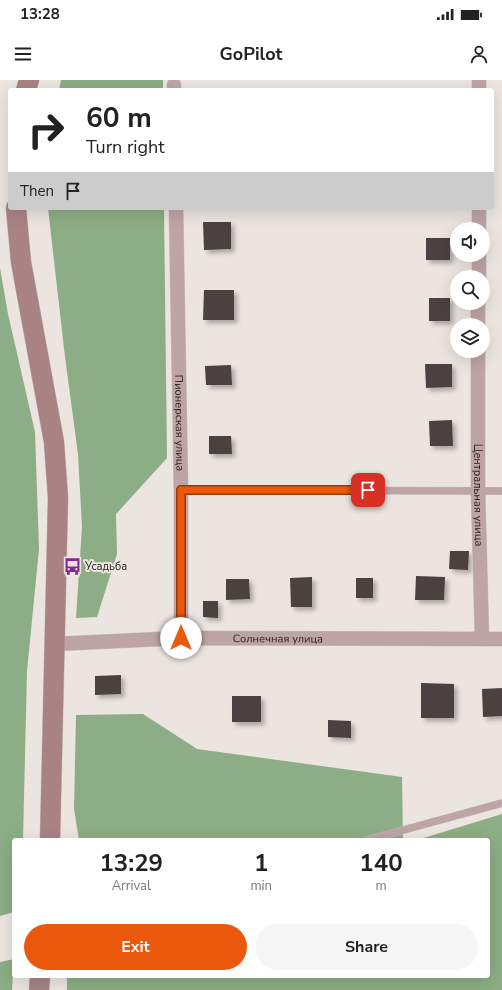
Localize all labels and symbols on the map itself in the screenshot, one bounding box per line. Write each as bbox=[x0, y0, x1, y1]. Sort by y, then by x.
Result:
street label: Пионерская улица bbox=[171, 375, 188, 471]
street label: Центральная улица bbox=[470, 444, 487, 547]
pin bbox=[351, 473, 385, 507]
bus stop icon: Усадьба bbox=[62, 556, 82, 576]
place label: Усадьба bbox=[84, 559, 127, 574]
position arrow bbox=[160, 617, 202, 659]
street label: Солнечная улица bbox=[233, 631, 323, 646]

